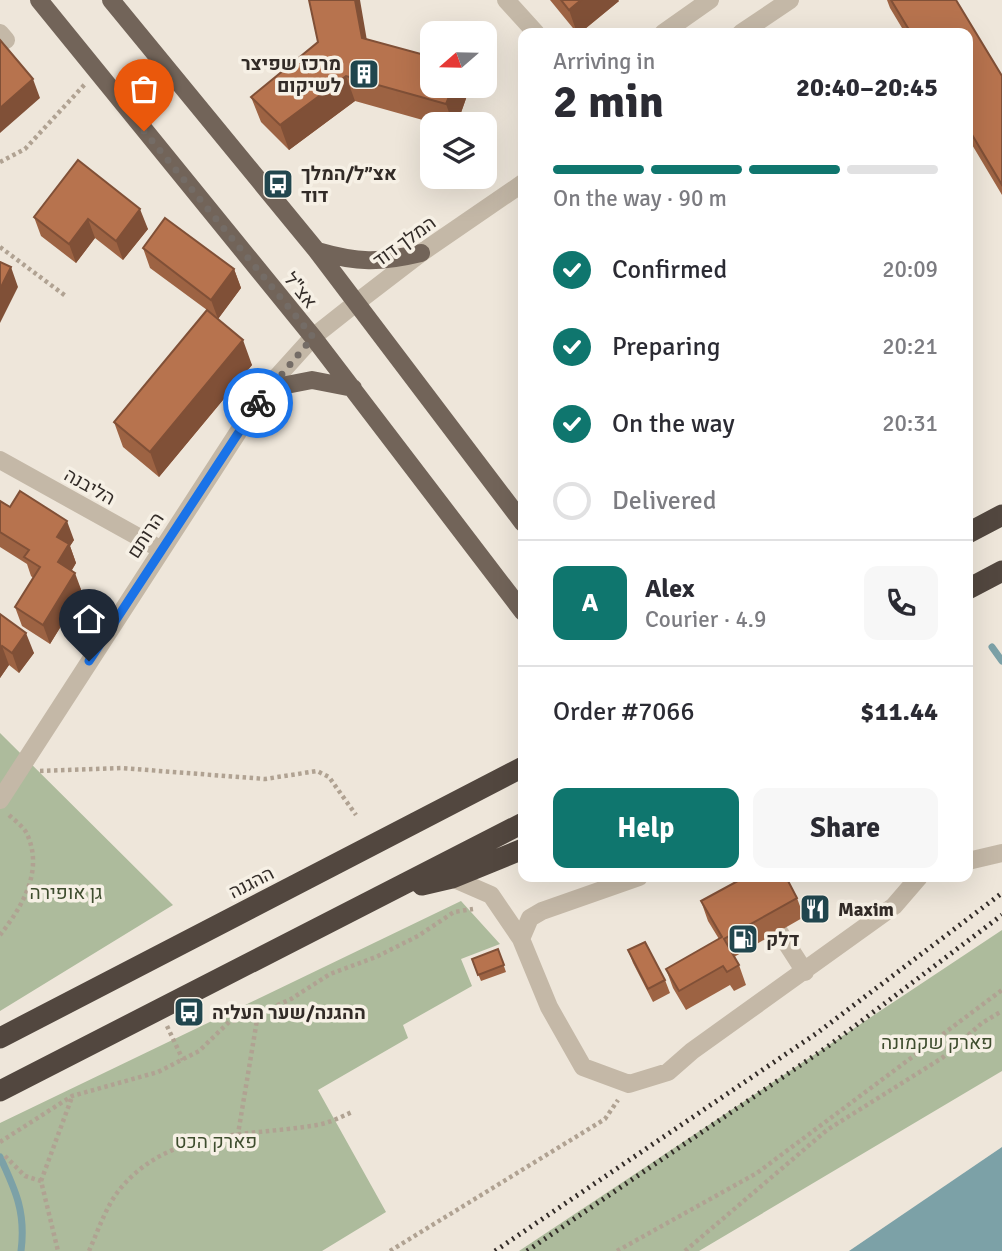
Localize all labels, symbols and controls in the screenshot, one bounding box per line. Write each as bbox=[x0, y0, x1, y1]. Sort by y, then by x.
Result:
north arrow bbox=[420, 21, 497, 98]
map controls bbox=[420, 21, 497, 189]
text: Arriving in bbox=[553, 47, 655, 76]
place label: מרכז שפיצר לשיקום bbox=[241, 52, 341, 98]
building icon: מרכז שפיצר לשיקום bbox=[347, 57, 381, 91]
pin bbox=[114, 59, 174, 131]
icon: bag bbox=[125, 70, 163, 108]
text: 20:40–20:45 bbox=[796, 72, 938, 104]
text: 2 min bbox=[553, 74, 664, 130]
button: layers bbox=[420, 112, 497, 189]
place label: אצ״ל/המלך דוד bbox=[301, 162, 397, 208]
bus stop icon: אצ״ל/המלך דוד bbox=[261, 167, 295, 201]
text: On the way · 90 m bbox=[553, 184, 727, 213]
street label: המלך דוד bbox=[368, 211, 441, 273]
icon: check bbox=[553, 251, 591, 289]
text: Confirmed bbox=[612, 254, 727, 286]
text: 20:09 bbox=[882, 255, 938, 284]
street label: אצ"ל bbox=[278, 268, 322, 314]
icon: check bbox=[553, 328, 591, 366]
text: Preparing bbox=[612, 331, 720, 363]
text: 20:21 bbox=[882, 332, 938, 361]
courier bbox=[223, 368, 293, 438]
icon: bike bbox=[239, 384, 277, 422]
icon: check bbox=[553, 405, 591, 443]
text: On the way bbox=[612, 408, 735, 440]
text: 20:31 bbox=[882, 409, 938, 438]
street label: הליבנה bbox=[60, 463, 119, 511]
text: Delivered bbox=[612, 485, 717, 517]
street label: הרותם bbox=[122, 508, 170, 563]
button: phone bbox=[864, 566, 938, 640]
text: Alex bbox=[645, 573, 695, 605]
text: A bbox=[582, 587, 598, 619]
pin bbox=[59, 589, 119, 661]
icon: home bbox=[70, 600, 108, 638]
text: Courier · 4.9 bbox=[645, 605, 766, 634]
text: Order #7066 bbox=[553, 696, 694, 728]
text: $11.44 bbox=[860, 696, 938, 728]
button: Help bbox=[553, 788, 739, 868]
button: Share bbox=[753, 788, 938, 868]
street label: ההגנה bbox=[225, 861, 278, 904]
park label: גן אופירה bbox=[30, 881, 102, 905]
restaurant icon: Maxim bbox=[798, 892, 832, 926]
place label: Maxim bbox=[838, 898, 894, 922]
fuel station icon: דלק bbox=[726, 922, 760, 956]
place label: דלק bbox=[766, 928, 800, 952]
bus stop icon: ההגנה/שער העליה bbox=[172, 995, 206, 1029]
place label: ההגנה/שער העליה bbox=[212, 1001, 366, 1025]
park label: פארק שקמונה bbox=[881, 1031, 993, 1055]
park label: פארק הכט bbox=[175, 1130, 257, 1154]

